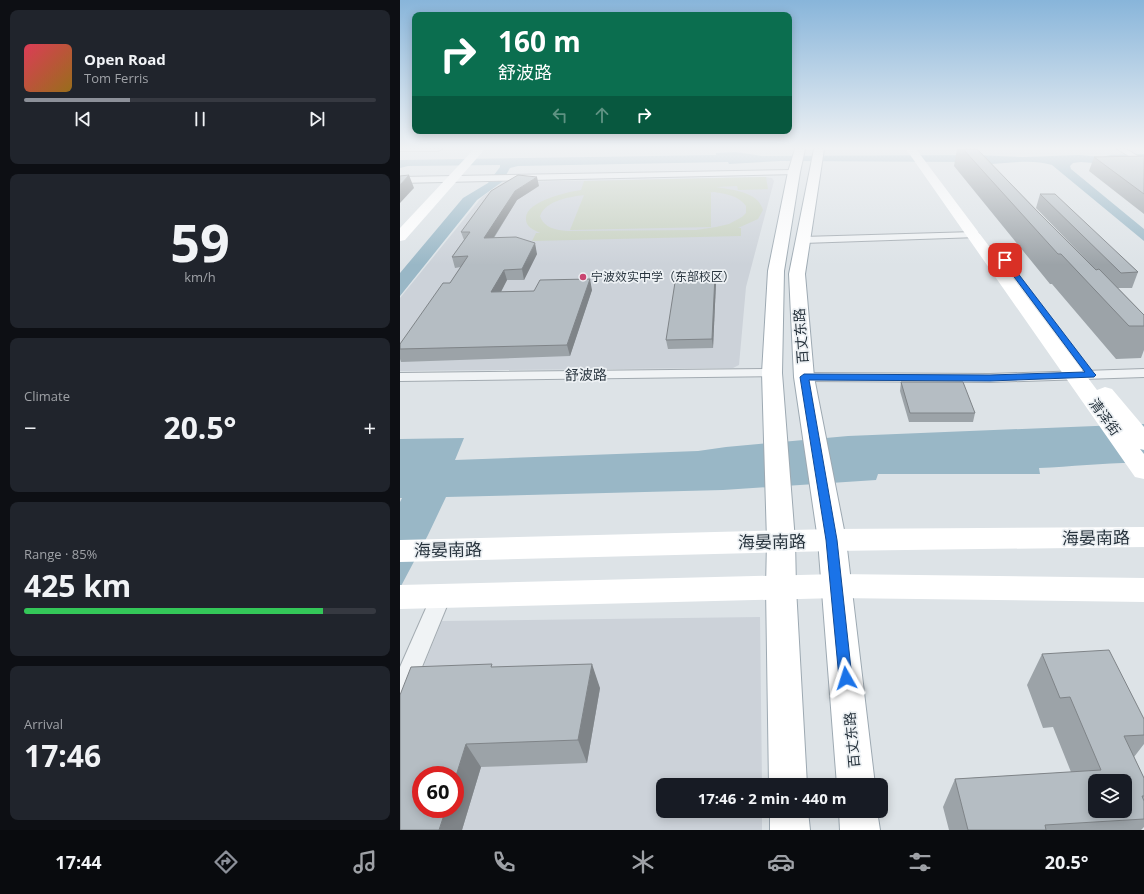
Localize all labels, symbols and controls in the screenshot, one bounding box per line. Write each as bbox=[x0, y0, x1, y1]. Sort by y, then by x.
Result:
text: 160 m bbox=[498, 22, 581, 60]
icon: right bbox=[432, 28, 484, 80]
text: Open Road bbox=[84, 49, 166, 69]
text: 舒波路 bbox=[498, 60, 552, 84]
text: Tom Ferris bbox=[84, 69, 149, 87]
icon: left bbox=[549, 104, 571, 126]
icon: ahead bbox=[591, 104, 613, 126]
icon: right bbox=[633, 104, 655, 126]
icon: previous bbox=[72, 108, 94, 130]
icon: pause bbox=[189, 108, 211, 130]
icon: next bbox=[306, 108, 328, 130]
text: 59 bbox=[170, 206, 230, 277]
pin bbox=[988, 243, 1022, 277]
icon: arrive bbox=[994, 249, 1016, 271]
text: km/h bbox=[184, 268, 216, 286]
place label: 宁波效实中学（东部校区） bbox=[591, 268, 735, 285]
marker: 宁波效实中学（东部校区） bbox=[578, 272, 588, 282]
street label: 百丈东路 bbox=[789, 307, 812, 365]
street label: 舒波路 bbox=[565, 365, 607, 384]
text: Climate bbox=[24, 387, 70, 405]
street label: 清泽街 bbox=[1085, 394, 1125, 439]
text: 20.5° bbox=[164, 407, 236, 448]
text: − bbox=[24, 412, 37, 442]
text: + bbox=[363, 412, 376, 442]
street label: 海晏南路 bbox=[1062, 525, 1130, 550]
street label: 海晏南路 bbox=[738, 529, 806, 554]
street label: 海晏南路 bbox=[414, 537, 482, 562]
text: Range · 85% bbox=[24, 545, 97, 563]
text: 425 km bbox=[24, 565, 131, 606]
position arrow bbox=[825, 657, 867, 699]
street label: 百丈东路 bbox=[840, 711, 863, 769]
text: Arrival bbox=[24, 715, 63, 733]
text: 17:46 bbox=[24, 735, 101, 776]
speed limit sign: 60 bbox=[412, 766, 464, 818]
map controls bbox=[1088, 774, 1132, 818]
button: layers bbox=[1088, 774, 1132, 818]
text: 17:46 · 2 min · 440 m bbox=[698, 788, 846, 808]
icon: directions bbox=[212, 848, 240, 876]
icon: music bbox=[351, 848, 379, 876]
icon: phone bbox=[490, 848, 518, 876]
icon: climate bbox=[629, 848, 657, 876]
icon: car bbox=[767, 848, 795, 876]
icon: filters bbox=[906, 848, 934, 876]
text: 17:44 bbox=[55, 850, 102, 874]
text: 20.5° bbox=[1045, 850, 1089, 874]

